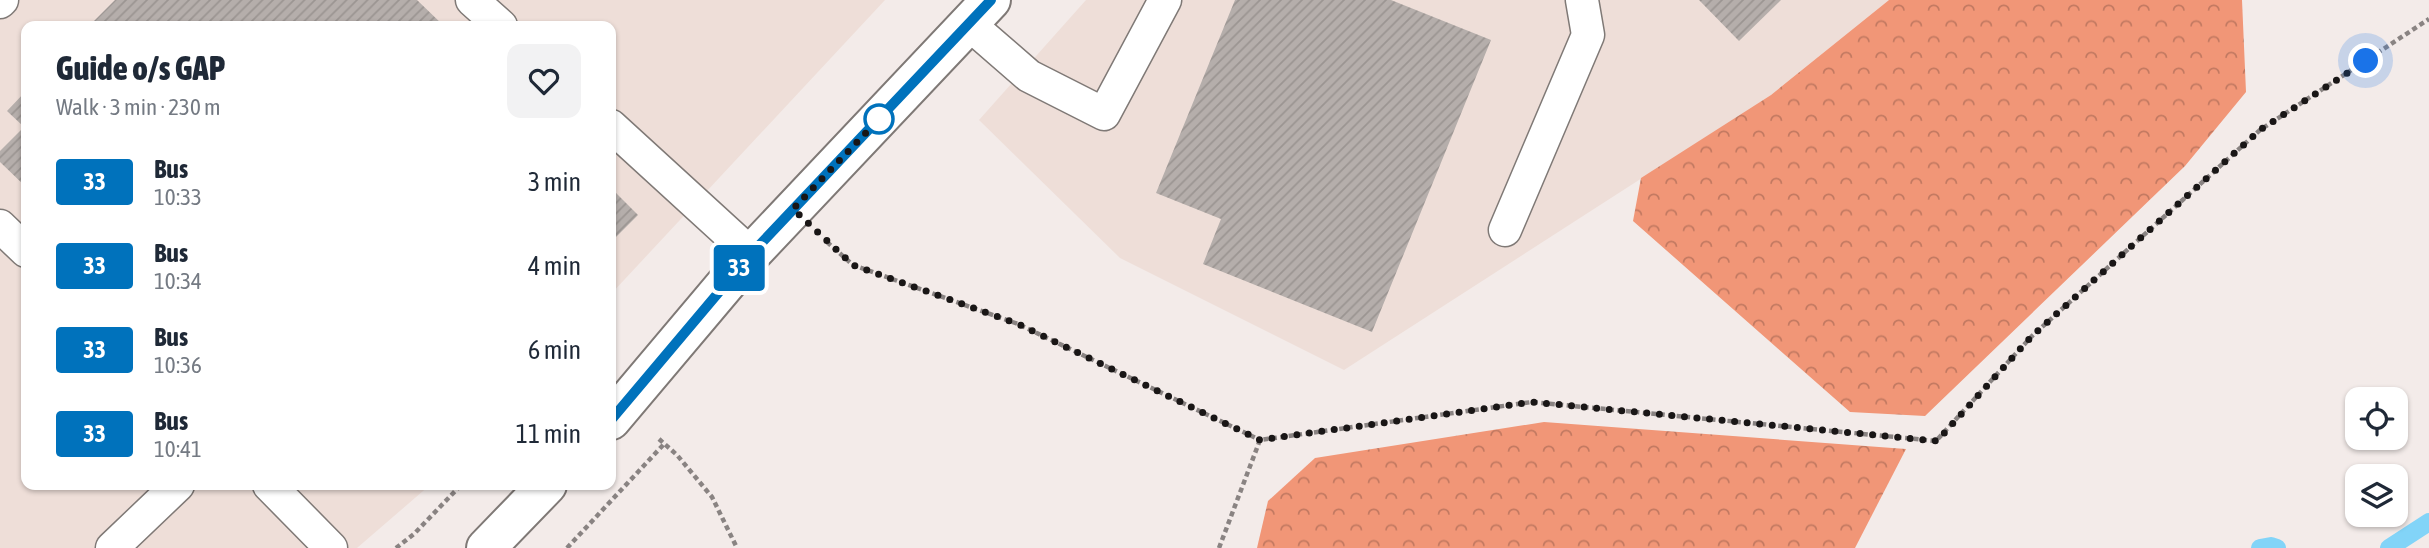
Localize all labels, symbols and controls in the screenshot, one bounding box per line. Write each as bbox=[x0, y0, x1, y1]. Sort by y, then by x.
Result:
your location bbox=[2348, 43, 2383, 78]
button: heart bbox=[507, 44, 581, 118]
text: Guide o/s GAP bbox=[56, 49, 225, 87]
text: Walk · 3 min · 230 m bbox=[56, 94, 220, 120]
unlabelled marker bbox=[864, 104, 894, 134]
text: Bus bbox=[154, 154, 188, 184]
text: 3 min bbox=[528, 167, 581, 197]
text: 33 bbox=[83, 168, 106, 195]
text: 10:33 bbox=[154, 184, 202, 210]
text: Bus bbox=[154, 238, 188, 268]
line badge: 33 bbox=[708, 245, 770, 291]
text: 4 min bbox=[528, 251, 581, 281]
text: 33 bbox=[83, 252, 106, 279]
text: 33 bbox=[728, 254, 750, 281]
text: 10:34 bbox=[154, 268, 202, 294]
text: Bus bbox=[154, 322, 188, 352]
text: 6 min bbox=[528, 335, 581, 365]
text: 33 bbox=[83, 336, 106, 363]
text: 10:36 bbox=[154, 352, 202, 378]
map controls bbox=[2345, 387, 2408, 527]
button: locate bbox=[2345, 387, 2408, 450]
text: Bus bbox=[154, 406, 188, 436]
text: 11 min bbox=[516, 419, 581, 449]
text: 33 bbox=[83, 420, 106, 447]
text: 10:41 bbox=[154, 436, 202, 462]
button: layers bbox=[2345, 464, 2408, 527]

